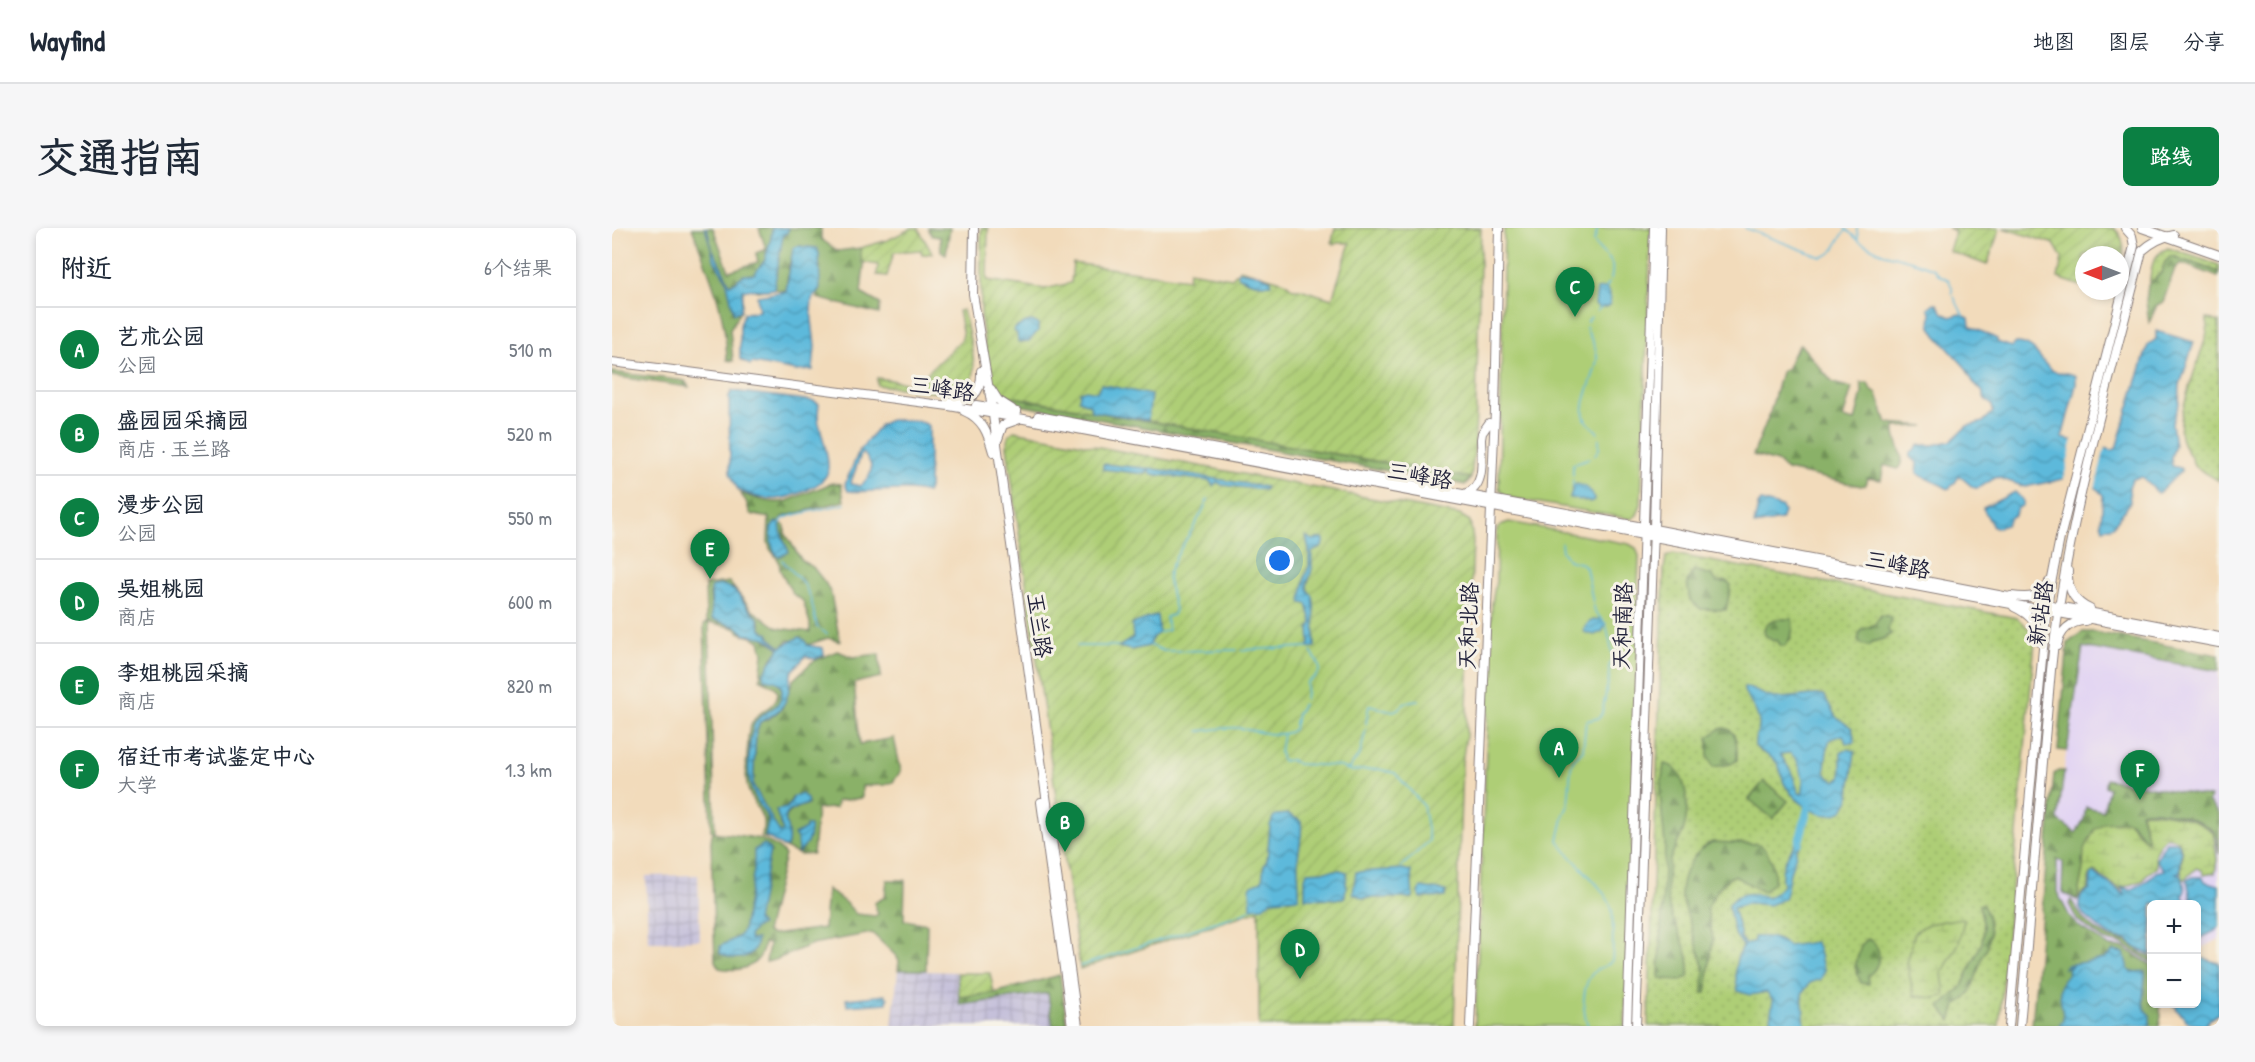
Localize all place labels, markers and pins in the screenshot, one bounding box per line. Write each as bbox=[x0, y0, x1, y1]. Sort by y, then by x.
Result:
pin: C bbox=[1556, 268, 1594, 317]
pin: E bbox=[690, 530, 730, 579]
pin: A bbox=[1540, 728, 1578, 778]
pin: F bbox=[2120, 750, 2159, 800]
pin: B bbox=[1046, 802, 1084, 852]
pin: D bbox=[1280, 930, 1320, 979]

